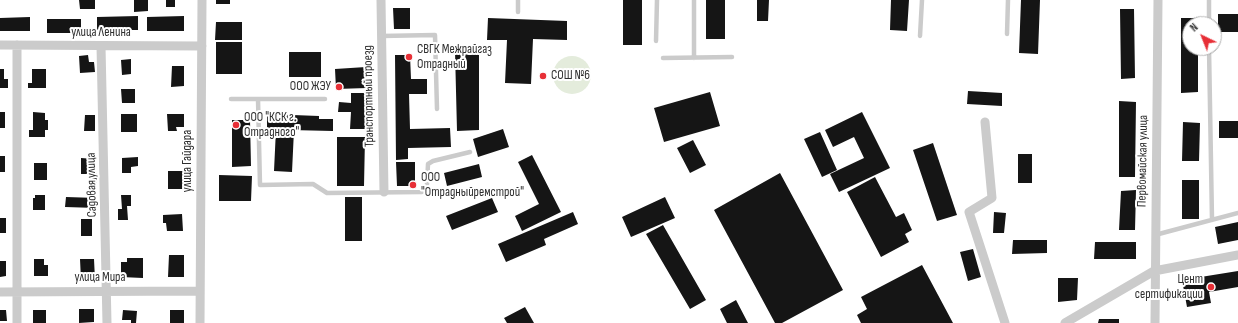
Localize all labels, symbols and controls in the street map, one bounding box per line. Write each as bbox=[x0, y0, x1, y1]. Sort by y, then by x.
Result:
north arrow bbox=[1182, 16, 1222, 56]
text: N bbox=[1188, 21, 1201, 34]
street label: улица Ленина bbox=[71, 25, 131, 41]
place label: СВГК Межрайгаз Отрадный bbox=[417, 42, 492, 73]
street label: Транспортный проезд bbox=[360, 45, 378, 147]
marker: СВГК Межрайгаз Отрадный bbox=[404, 52, 414, 62]
place label: СОШ №6 bbox=[551, 68, 590, 84]
marker: СОШ №6 bbox=[538, 71, 548, 81]
place label: ООО ЖЭУ bbox=[290, 79, 331, 95]
marker: ООО ЖЭУ bbox=[334, 82, 344, 92]
place label: ООО "КСК г. Отрадного" bbox=[244, 110, 299, 141]
street label: Первомайская улица bbox=[1134, 115, 1152, 207]
marker: ООО "КСК г. Отрадного" bbox=[231, 120, 241, 130]
street label: улица Гайдара bbox=[180, 130, 196, 192]
street label: Садовая улица bbox=[84, 152, 100, 218]
place label: ООО "Отрадныйремстрой" bbox=[421, 170, 524, 201]
marker: ООО "Отрадныйремстрой" bbox=[408, 180, 418, 190]
street label: улица Мира bbox=[75, 270, 125, 286]
place label: Цент сертификации bbox=[1135, 272, 1203, 303]
marker: Цент сертификации bbox=[1206, 282, 1216, 292]

